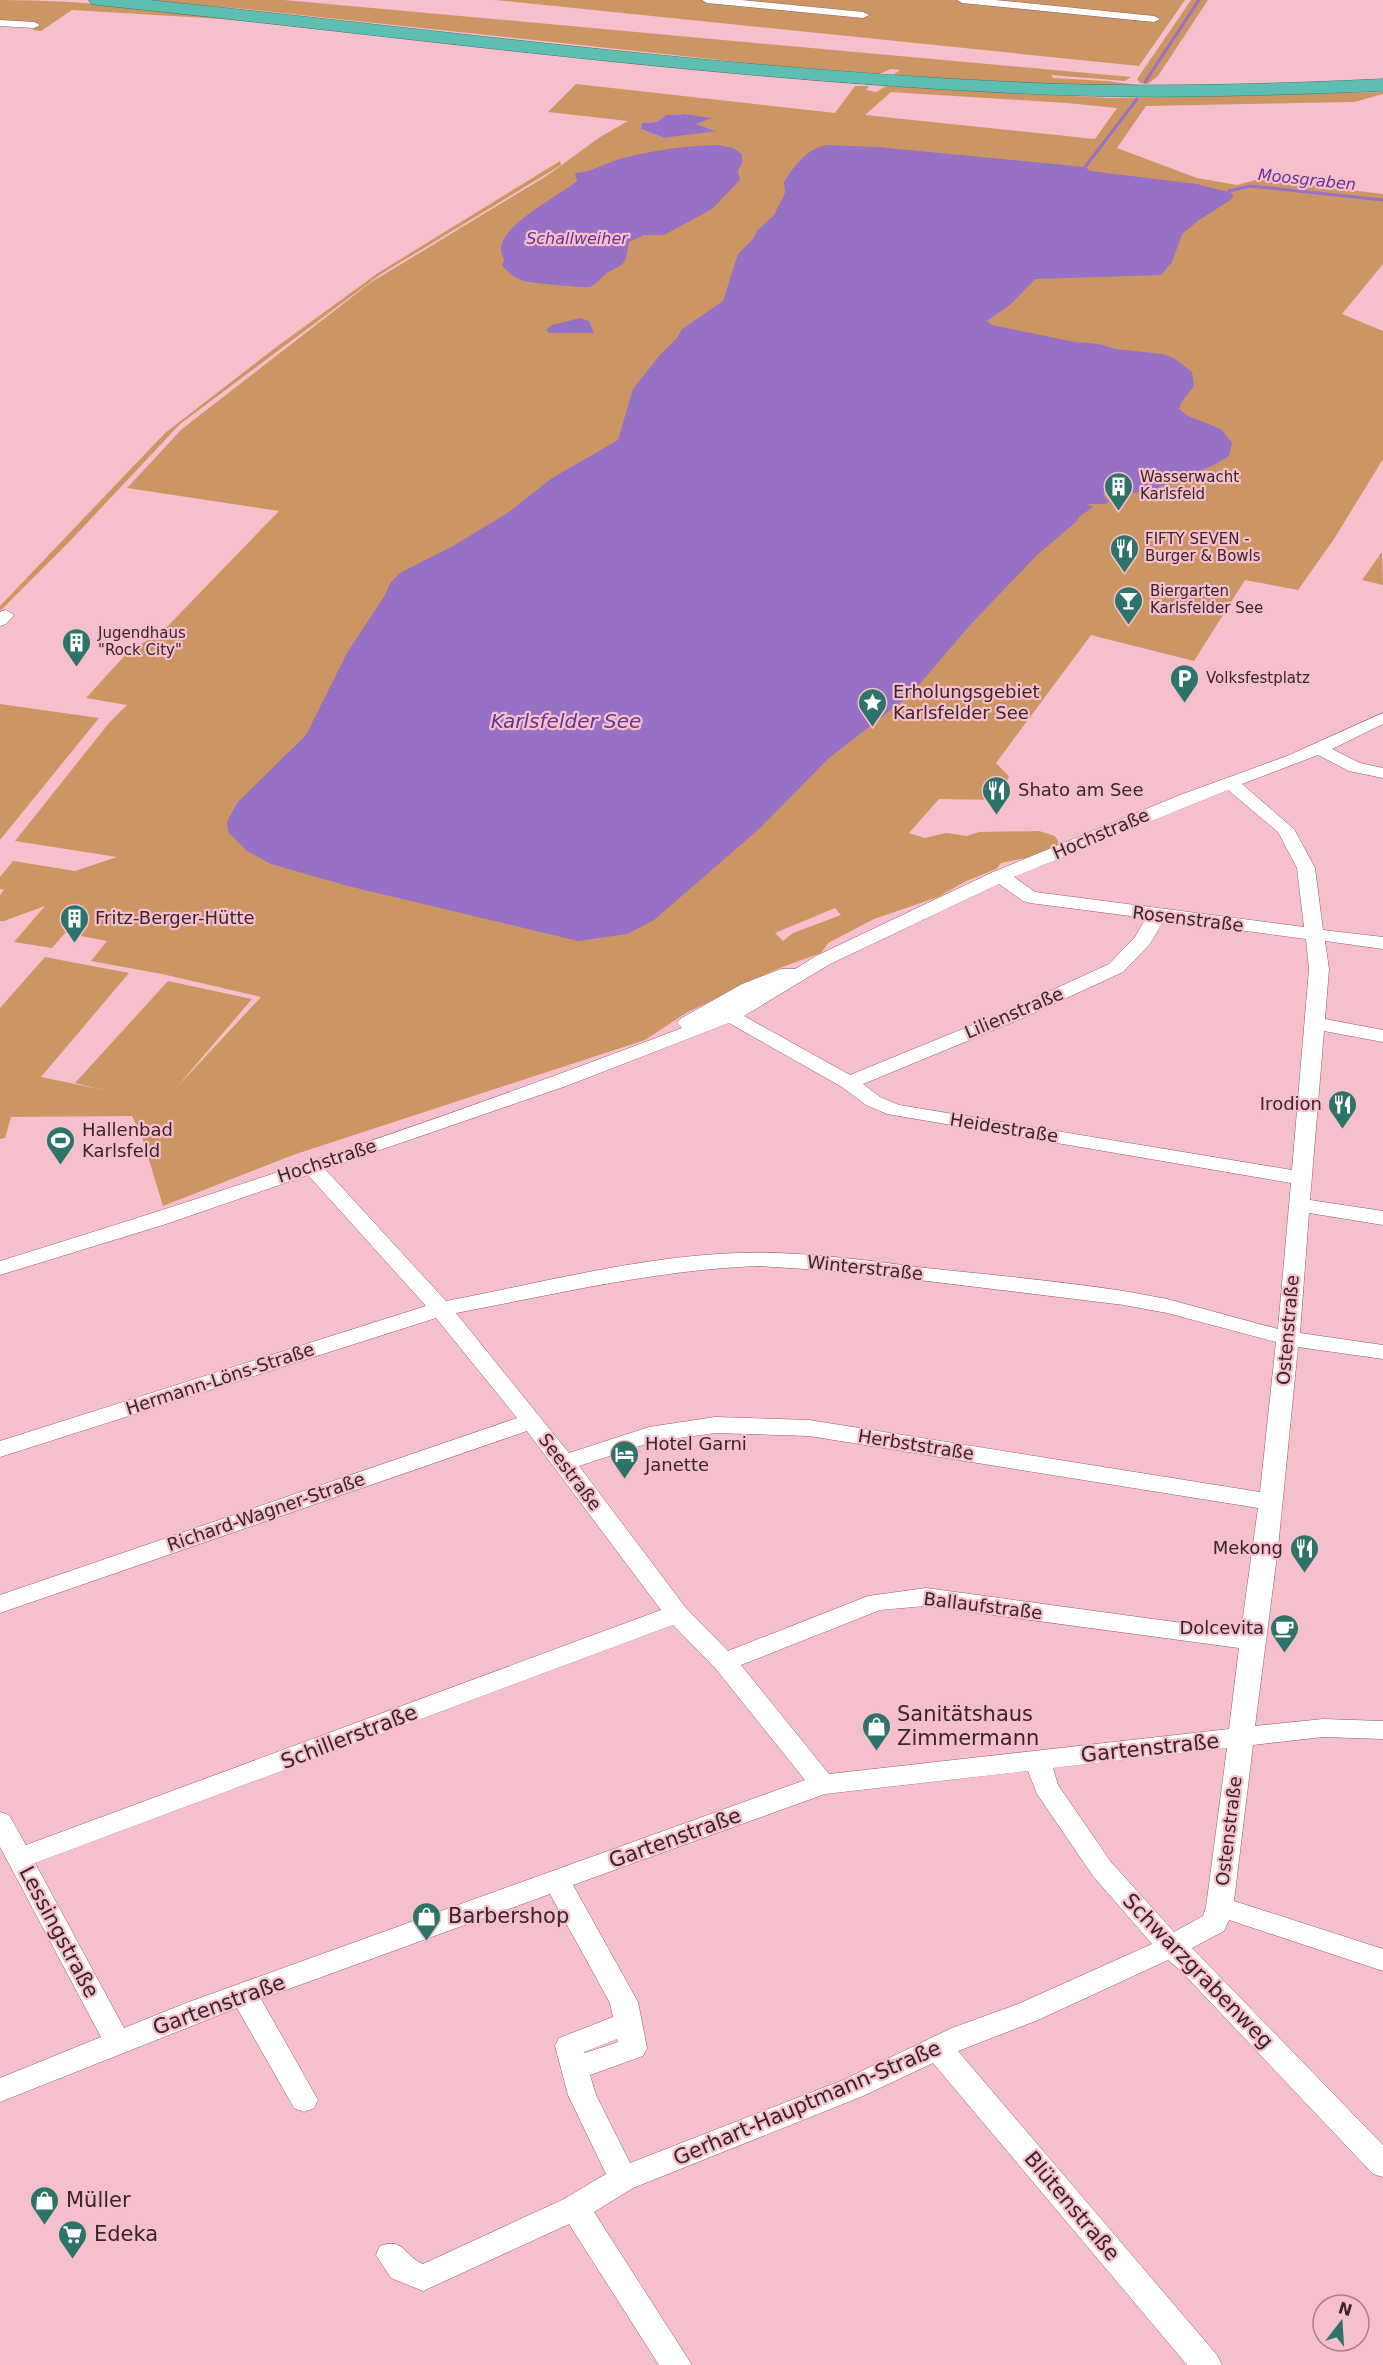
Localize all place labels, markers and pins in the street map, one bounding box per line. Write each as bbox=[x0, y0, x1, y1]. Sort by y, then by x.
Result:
place label: Wasserwacht Karlsfeld bbox=[1140, 468, 1239, 503]
building icon: Wasserwacht Karlsfeld bbox=[1103, 470, 1135, 512]
place label: FIFTY SEVEN - Burger & Bowls bbox=[1145, 530, 1261, 565]
restaurant icon: FIFTY SEVEN - Burger & Bowls bbox=[1108, 532, 1140, 574]
place label: Biergarten Karlsfelder See bbox=[1150, 582, 1263, 617]
bar icon: Biergarten Karlsfelder See bbox=[1113, 584, 1145, 626]
place label: Jugendhaus "Rock City" bbox=[97, 624, 186, 659]
building icon: Jugendhaus "Rock City" bbox=[61, 626, 93, 668]
parking icon: Volksfestplatz bbox=[1169, 662, 1201, 704]
place label: Volksfestplatz bbox=[1206, 669, 1310, 687]
place label: Erholungsgebiet Karlsfelder See bbox=[893, 681, 1040, 723]
place icon: Erholungsgebiet Karlsfelder See bbox=[856, 686, 888, 728]
restaurant icon: Shato am See bbox=[981, 774, 1013, 816]
place label: Shato am See bbox=[1018, 779, 1144, 800]
building icon: Fritz-Berger-Hütte bbox=[58, 902, 90, 944]
place label: Fritz-Berger-Hütte bbox=[95, 907, 255, 928]
restaurant icon: Irodion bbox=[1327, 1088, 1359, 1130]
place label: Irodion bbox=[1260, 1093, 1322, 1114]
place label: Hallenbad Karlsfeld bbox=[82, 1119, 173, 1161]
sports icon: Hallenbad Karlsfeld bbox=[45, 1124, 77, 1166]
place label: Hotel Garni Janette bbox=[644, 1433, 747, 1475]
hotel icon: Hotel Garni Janette bbox=[608, 1438, 640, 1480]
restaurant icon: Mekong bbox=[1288, 1532, 1320, 1574]
place label: Mekong bbox=[1213, 1537, 1283, 1558]
cafe icon: Dolcevita bbox=[1269, 1612, 1301, 1654]
place label: Dolcevita bbox=[1179, 1617, 1264, 1638]
place label: Sanitätshaus Zimmermann bbox=[897, 1702, 1039, 1750]
shop icon: Sanitätshaus Zimmermann bbox=[860, 1710, 892, 1752]
shop icon: Barbershop bbox=[411, 1900, 443, 1942]
place label: Barbershop bbox=[448, 1904, 569, 1928]
shop icon: Müller bbox=[29, 2184, 61, 2226]
place label: Müller bbox=[66, 2188, 131, 2212]
supermarket icon: Edeka bbox=[57, 2218, 89, 2260]
place label: Edeka bbox=[94, 2222, 158, 2246]

